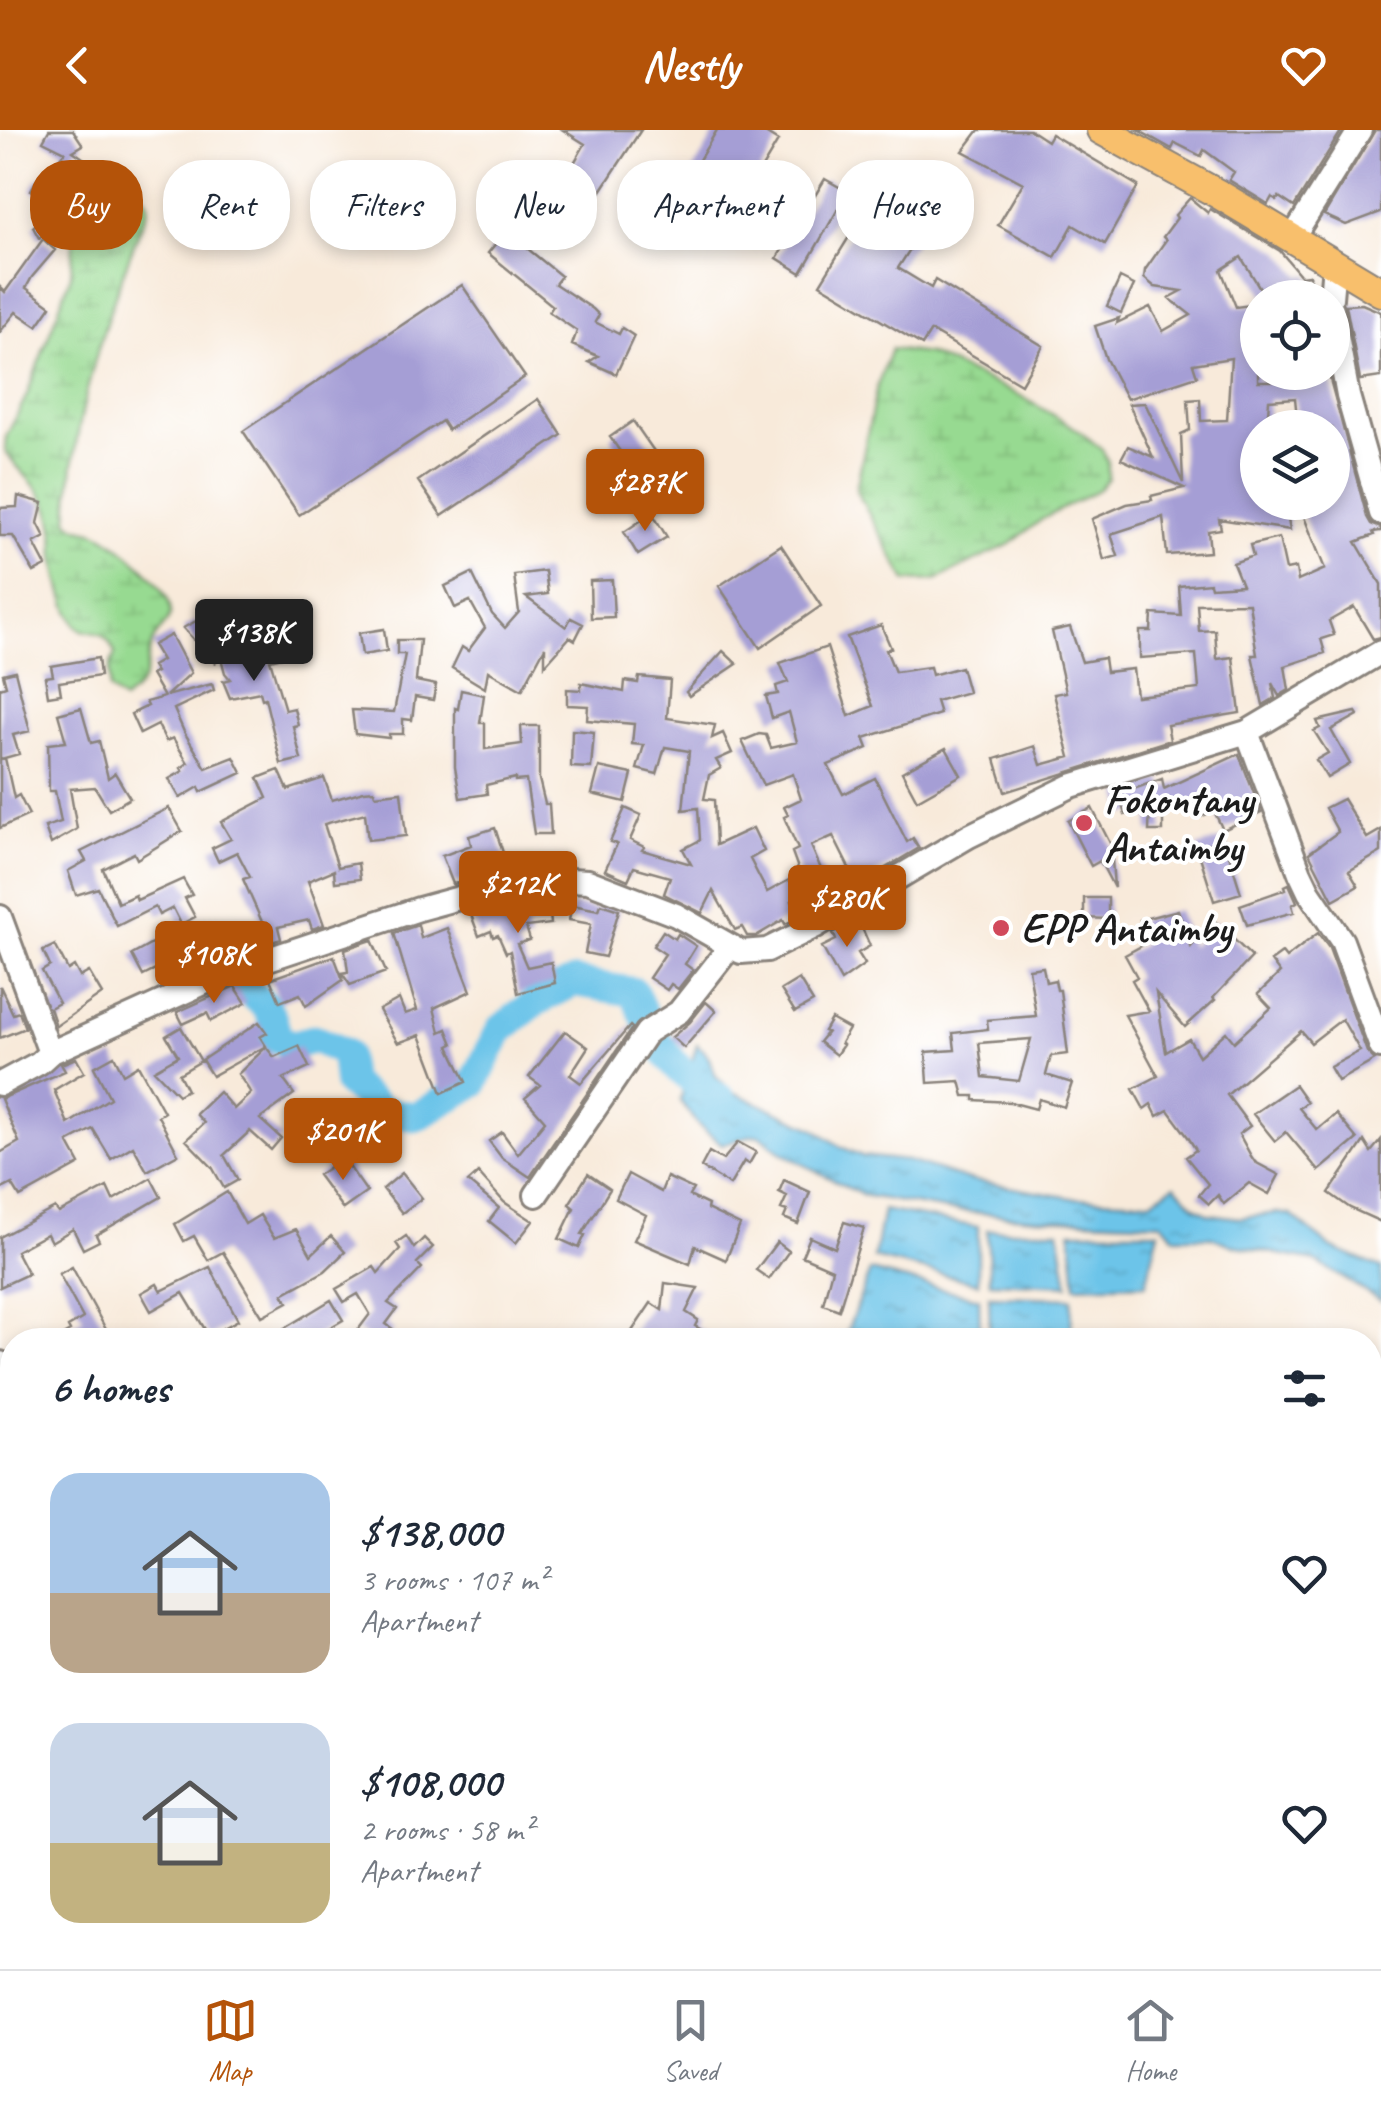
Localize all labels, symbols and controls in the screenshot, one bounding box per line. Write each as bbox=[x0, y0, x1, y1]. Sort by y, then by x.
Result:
text: Nestly bbox=[642, 37, 739, 94]
icon: back bbox=[50, 38, 105, 93]
icon: heart bbox=[1276, 38, 1331, 93]
chip: Buy bbox=[30, 160, 143, 250]
chip: Rent bbox=[163, 160, 290, 250]
chip: Filters bbox=[310, 160, 456, 250]
chip: New bbox=[476, 160, 597, 250]
chip: Apartment bbox=[617, 160, 816, 250]
chip: House bbox=[836, 160, 974, 250]
map controls bbox=[1240, 280, 1350, 520]
button: locate bbox=[1240, 280, 1350, 390]
button: layers bbox=[1240, 410, 1350, 520]
pin: $287K bbox=[575, 449, 715, 534]
text: $287K bbox=[608, 461, 682, 502]
pin: $138K bbox=[184, 599, 324, 684]
text: $138K bbox=[217, 611, 291, 652]
place label: Fokontany Antaimby bbox=[1104, 773, 1257, 874]
marker: Fokontany Antaimby bbox=[1073, 812, 1095, 834]
pin: $212K bbox=[448, 851, 588, 936]
text: $212K bbox=[481, 863, 555, 904]
pin: $280K bbox=[777, 865, 917, 950]
text: $280K bbox=[810, 877, 884, 918]
place label: EPP Antaimby bbox=[1021, 902, 1235, 955]
marker: EPP Antaimby bbox=[990, 917, 1012, 939]
pin: $108K bbox=[144, 921, 284, 1006]
text: $108K bbox=[177, 933, 251, 974]
pin: $201K bbox=[273, 1098, 413, 1183]
text: $201K bbox=[306, 1110, 380, 1151]
icon: filters bbox=[1277, 1361, 1332, 1416]
text: 6 homes bbox=[50, 1362, 169, 1415]
text: $138,000 bbox=[360, 1506, 501, 1559]
icon: home bbox=[130, 1513, 250, 1633]
icon: heart bbox=[1277, 1546, 1332, 1601]
text: 3 rooms · 107 m² bbox=[360, 1559, 547, 1600]
text: Apartment bbox=[360, 1600, 478, 1641]
text: $108,000 bbox=[360, 1756, 501, 1809]
icon: home bbox=[130, 1763, 250, 1883]
icon: heart bbox=[1277, 1796, 1332, 1851]
text: 2 rooms · 58 m² bbox=[360, 1809, 533, 1850]
text: Apartment bbox=[360, 1850, 478, 1891]
tab: Map bbox=[203, 1993, 258, 2088]
tab: Saved bbox=[663, 1993, 718, 2088]
tab: Home bbox=[1123, 1993, 1178, 2088]

